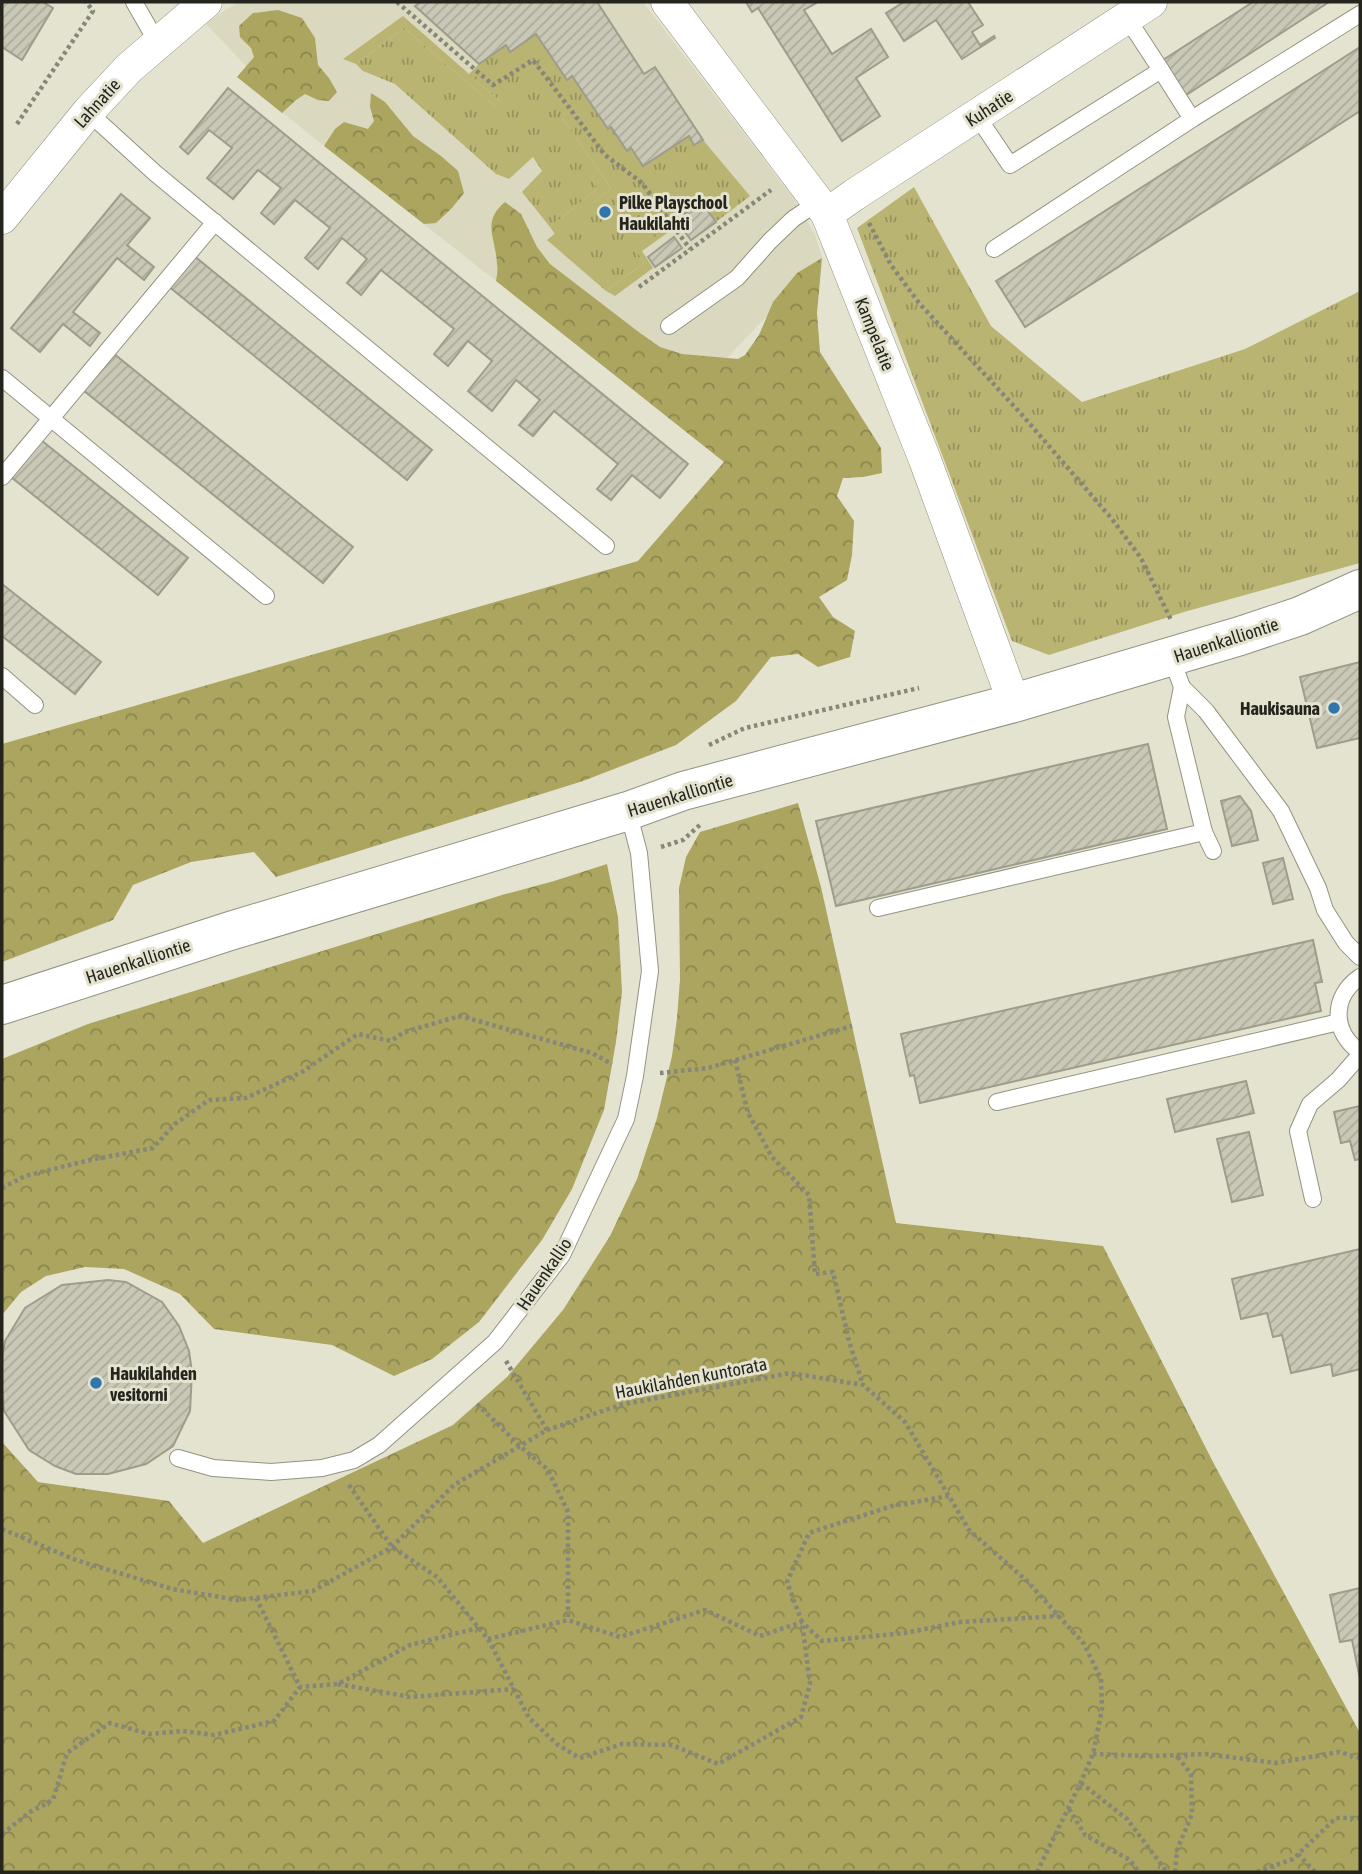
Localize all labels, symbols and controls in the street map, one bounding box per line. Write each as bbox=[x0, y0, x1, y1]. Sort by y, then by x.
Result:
street label: Lahnatie bbox=[70, 74, 124, 132]
street label: Kuhatie bbox=[962, 85, 1016, 131]
place label: Pilke Playschool Haukilahti bbox=[619, 192, 728, 234]
marker: Pilke Playschool Haukilahti bbox=[597, 204, 613, 220]
street label: Kampelatie bbox=[851, 294, 899, 374]
street label: Hauenkalliontie bbox=[1171, 613, 1281, 667]
place label: Haukisauna bbox=[1240, 698, 1320, 719]
marker: Haukisauna bbox=[1326, 700, 1342, 716]
street label: Hauenkalliontie bbox=[625, 769, 735, 821]
street label: Hauenkalliontie bbox=[83, 934, 193, 988]
street label: Hauenkallio bbox=[512, 1234, 576, 1314]
street label: Haukilahden kuntorata bbox=[613, 1353, 769, 1403]
place label: Haukilahden vesitorni bbox=[110, 1363, 197, 1405]
marker: Haukilahden vesitorni bbox=[88, 1375, 104, 1391]

